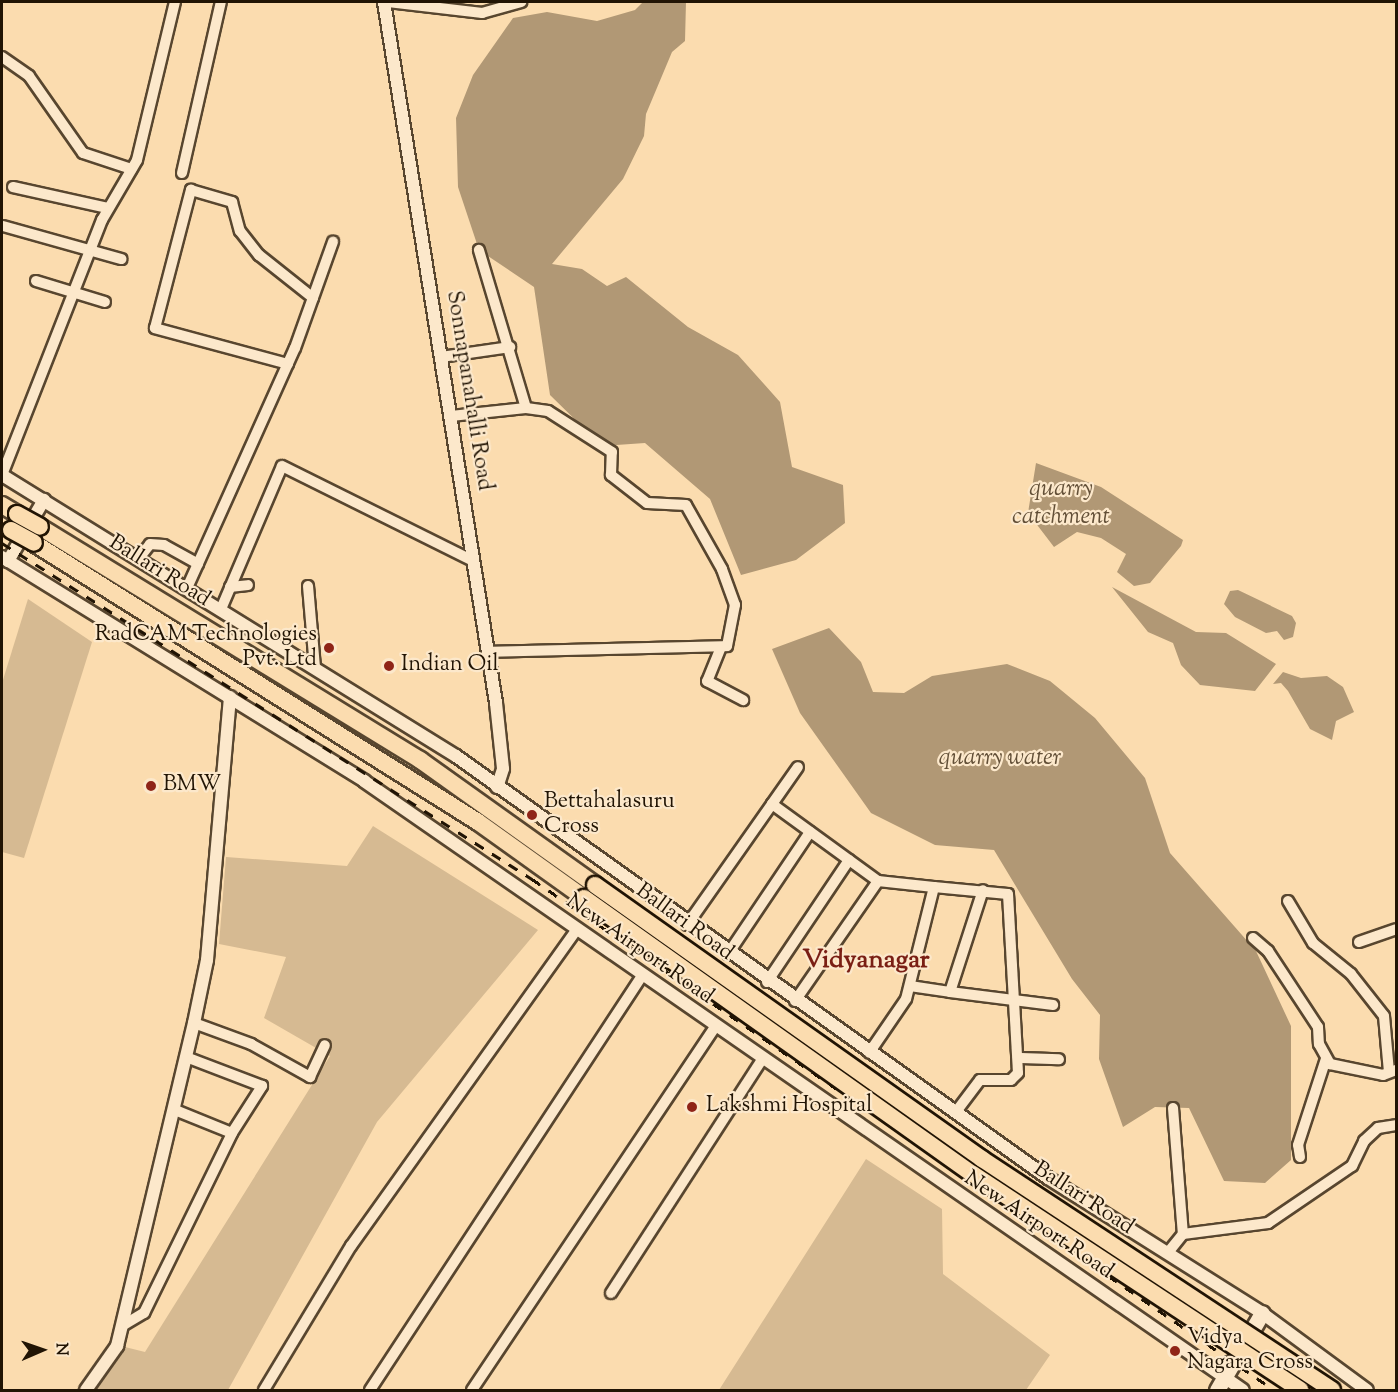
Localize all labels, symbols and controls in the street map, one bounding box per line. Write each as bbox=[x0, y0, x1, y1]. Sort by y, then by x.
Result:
street label: Sonnapanahalli Road bbox=[439, 289, 497, 493]
water label: quarry catchment bbox=[1012, 476, 1110, 532]
street label: Ballari Road bbox=[103, 530, 215, 614]
place label: RadCAM Technologies Pvt. Ltd bbox=[95, 622, 317, 674]
marker: RadCAM Technologies Pvt. Ltd bbox=[322, 641, 336, 655]
place label: Indian Oil bbox=[401, 653, 499, 679]
marker: Indian Oil bbox=[382, 659, 396, 673]
water label: quarry water bbox=[939, 745, 1061, 773]
place label: BMW bbox=[163, 773, 221, 799]
marker: BMW bbox=[144, 779, 158, 793]
place label: Bettahalasuru Cross bbox=[544, 789, 675, 840]
marker: Bettahalasuru Cross bbox=[525, 808, 539, 822]
street label: Ballari Road bbox=[630, 879, 738, 967]
street label: New Airport Road bbox=[560, 889, 718, 1011]
district label: Vidyanagar bbox=[802, 945, 930, 977]
place label: Lakshmi Hospital bbox=[706, 1094, 872, 1120]
marker: Lakshmi Hospital bbox=[683, 1098, 701, 1116]
street label: Ballari Road bbox=[1028, 1157, 1138, 1241]
street label: New Airport Road bbox=[958, 1166, 1118, 1286]
north arrow bbox=[12, 1320, 72, 1380]
place label: Vidya Nagara Cross bbox=[1187, 1325, 1313, 1376]
text: N bbox=[49, 1343, 72, 1356]
marker: Vidya Nagara Cross bbox=[1168, 1344, 1182, 1358]

